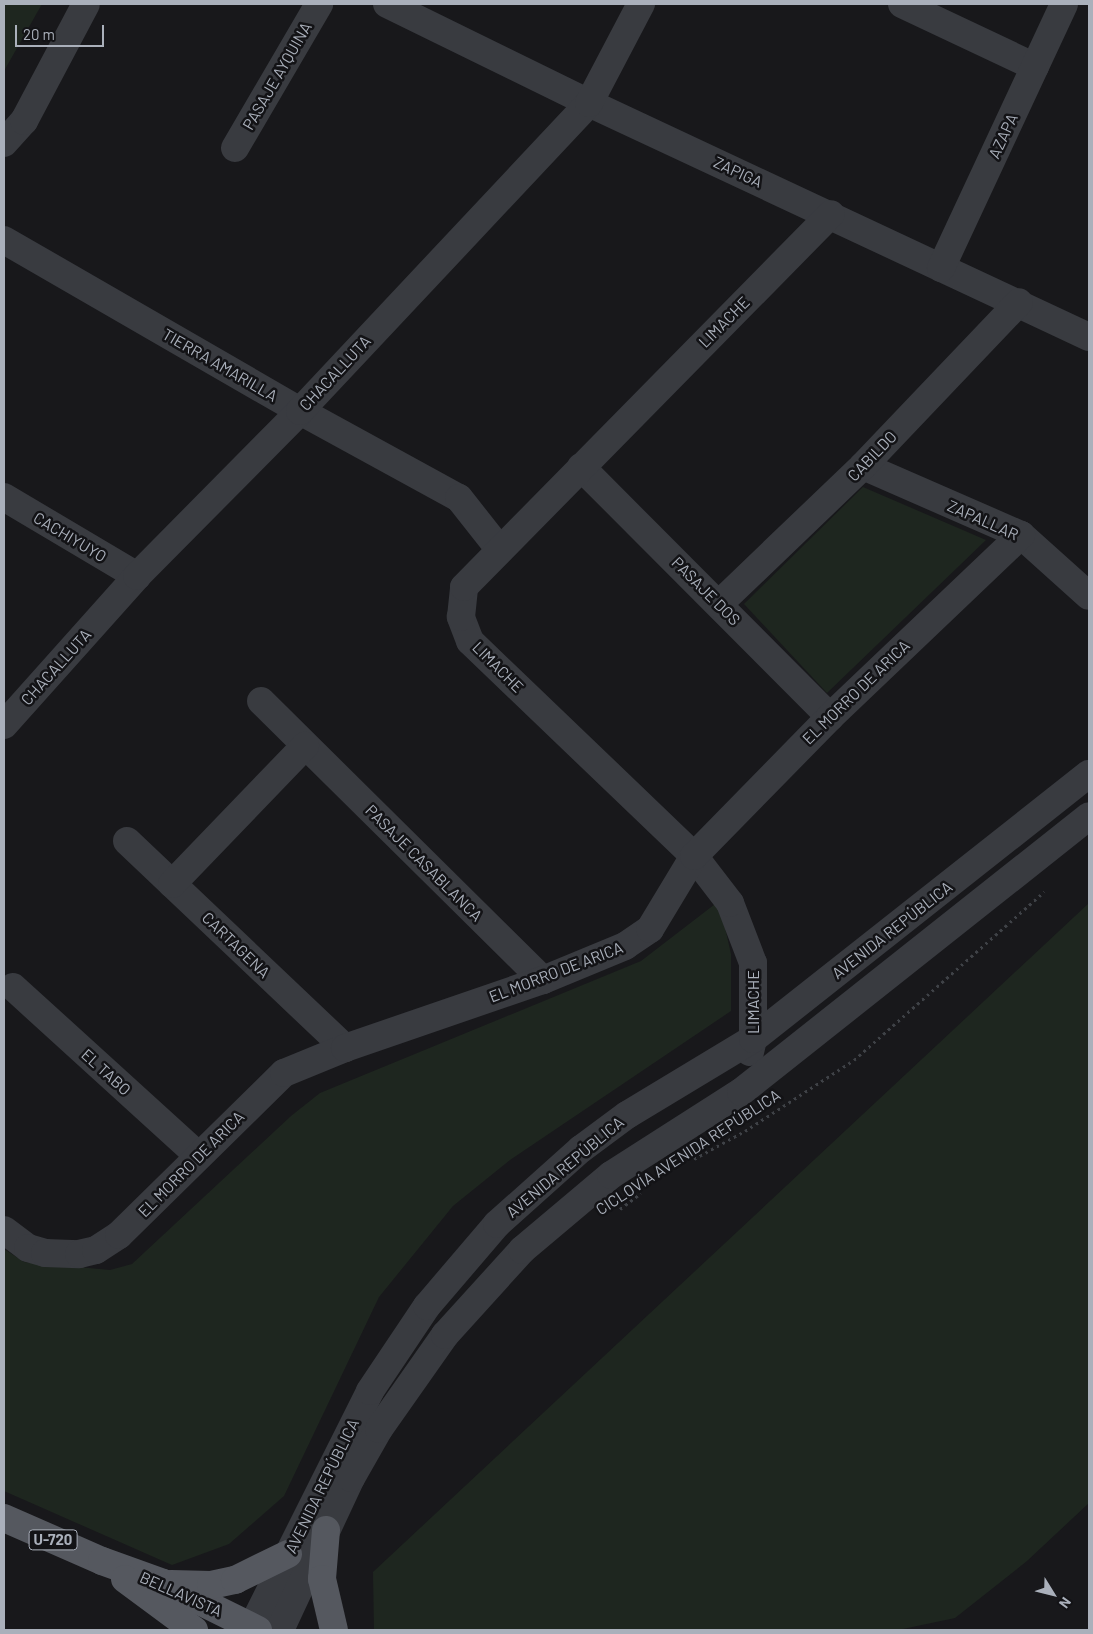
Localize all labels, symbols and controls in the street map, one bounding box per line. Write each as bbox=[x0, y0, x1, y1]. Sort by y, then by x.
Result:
scale bar bbox=[18, 15, 106, 47]
street label: PASAJE AYQUINA bbox=[238, 19, 316, 133]
text: 20 m bbox=[23, 25, 55, 43]
street label: AZAPA bbox=[984, 110, 1022, 162]
street label: ZAPIGA bbox=[711, 152, 765, 192]
street label: LIMACHE bbox=[695, 293, 753, 351]
street label: TIERRA AMARILLA bbox=[159, 324, 281, 406]
street label: CHACALLUTA bbox=[295, 331, 375, 415]
street label: CABILDO bbox=[843, 427, 901, 485]
street label: ZAPALLAR bbox=[945, 496, 1021, 544]
street label: CACHIYUYO bbox=[30, 508, 110, 566]
street label: PASAJE DOS bbox=[668, 553, 744, 629]
street label: CHACALLUTA bbox=[17, 625, 95, 709]
street label: EL MORRO DE ARICA bbox=[798, 636, 914, 748]
street label: LIMACHE bbox=[469, 638, 527, 696]
street label: PASAJE CASABLANCA bbox=[362, 801, 486, 925]
street label: AVENIDA REPÚBLICA bbox=[828, 877, 956, 983]
street label: CARTAGENA bbox=[198, 908, 274, 982]
street label: EL MORRO DE ARICA bbox=[486, 938, 626, 1006]
street label: LIMACHE bbox=[743, 970, 763, 1034]
street label: EL TABO bbox=[77, 1045, 135, 1099]
street label: CICLOVÍA AVENIDA REPÚBLICA bbox=[592, 1085, 784, 1219]
street label: EL MORRO DE ARICA bbox=[134, 1107, 248, 1221]
street label: AVENIDA REPÚBLICA bbox=[502, 1112, 628, 1222]
street label: AVENIDA REPÚBLICA bbox=[281, 1416, 363, 1556]
road number: U-720 bbox=[28, 1528, 78, 1552]
street label: BELLAVISTA bbox=[137, 1567, 225, 1621]
north arrow bbox=[1028, 1569, 1078, 1619]
text: N bbox=[1056, 1594, 1075, 1612]

